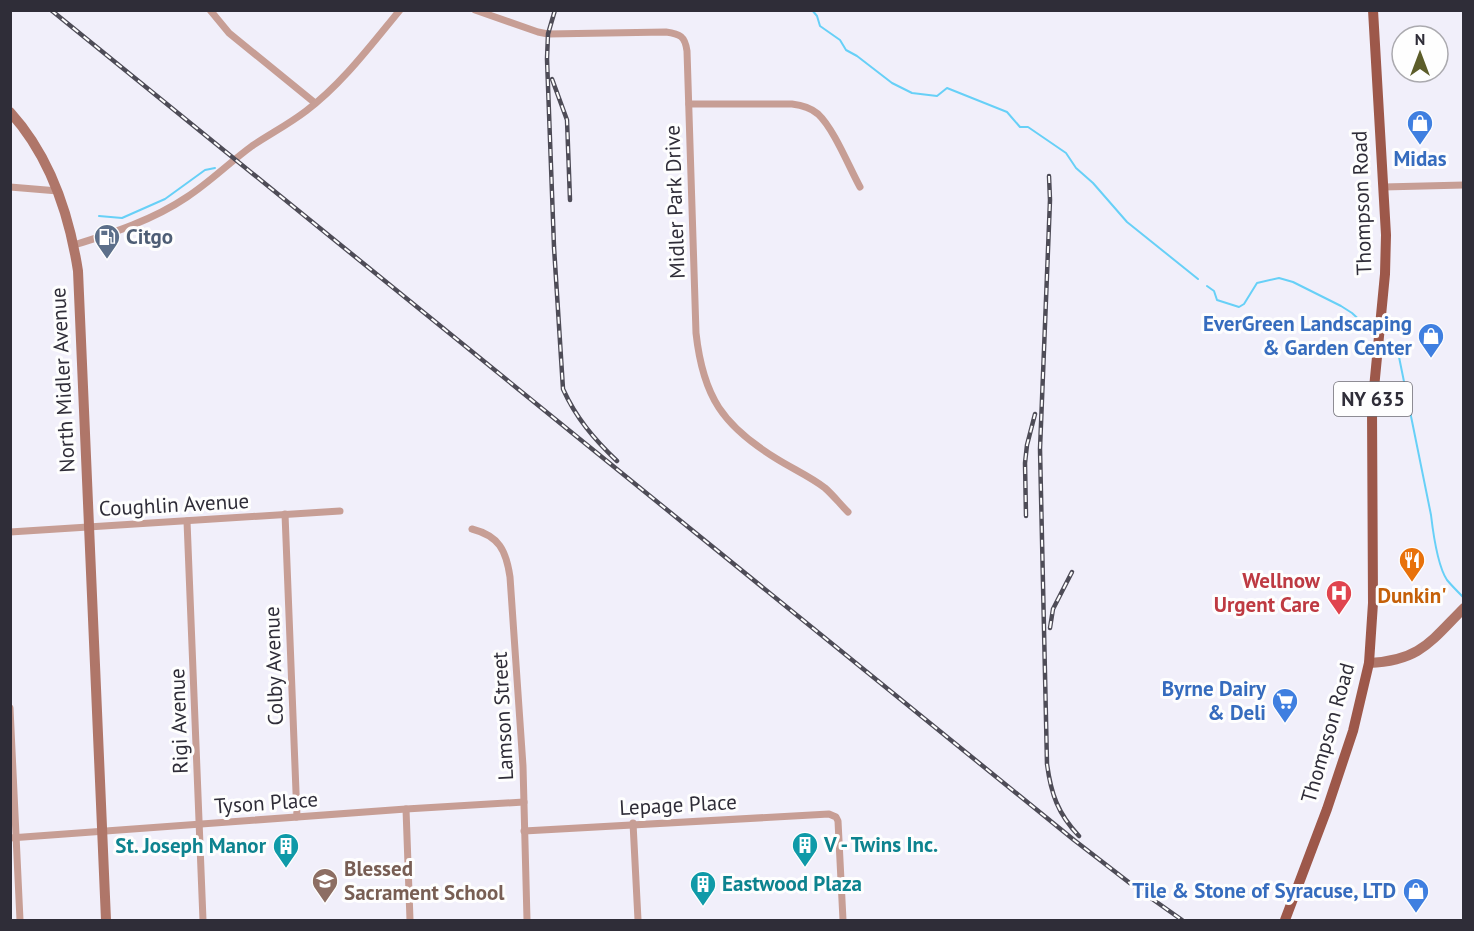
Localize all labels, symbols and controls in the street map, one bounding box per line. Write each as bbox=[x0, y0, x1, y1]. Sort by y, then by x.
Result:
north arrow bbox=[1390, 24, 1450, 84]
text: N bbox=[1415, 29, 1425, 49]
shop icon: Midas bbox=[1405, 108, 1435, 146]
street label: Midler Park Drive bbox=[658, 125, 691, 279]
street label: Thompson Road bbox=[1345, 130, 1378, 276]
place label: Midas bbox=[1393, 145, 1447, 172]
fuel station icon: Citgo bbox=[92, 222, 122, 260]
place label: Citgo bbox=[126, 223, 173, 250]
street label: North Midler Avenue bbox=[44, 287, 81, 473]
place label: EverGreen Landscaping & Garden Center bbox=[1203, 310, 1413, 361]
shop icon: EverGreen Landscaping & Garden Center bbox=[1416, 321, 1446, 359]
road number: NY 635 bbox=[1334, 382, 1412, 416]
street label: Coughlin Avenue bbox=[98, 487, 250, 522]
restaurant icon: Dunkin' bbox=[1397, 545, 1427, 583]
place label: Wellnow Urgent Care bbox=[1214, 567, 1321, 618]
hospital icon: Wellnow Urgent Care bbox=[1324, 578, 1354, 616]
place label: Dunkin' bbox=[1377, 582, 1447, 609]
street label: Colby Avenue bbox=[258, 606, 289, 726]
street label: Lamson Street bbox=[486, 651, 519, 781]
street label: Thompson Road bbox=[1295, 660, 1360, 806]
street label: Rigi Avenue bbox=[163, 668, 194, 774]
place label: Byrne Dairy & Deli bbox=[1162, 675, 1267, 726]
supermarket icon: Byrne Dairy & Deli bbox=[1270, 686, 1300, 724]
street label: Tyson Place bbox=[213, 785, 319, 820]
street label: Lepage Place bbox=[619, 788, 737, 821]
building icon: V - Twins Inc. bbox=[790, 830, 820, 868]
building icon: St. Joseph Manor bbox=[271, 831, 301, 869]
place label: V - Twins Inc. bbox=[823, 831, 938, 858]
place label: St. Joseph Manor bbox=[115, 832, 267, 859]
place label: Blessed Sacrament School bbox=[344, 855, 505, 906]
school or university icon: Blessed Sacrament School bbox=[310, 866, 340, 904]
building icon: Eastwood Plaza bbox=[688, 869, 718, 907]
place label: Eastwood Plaza bbox=[722, 870, 862, 897]
shop icon: Tile & Stone of Syracuse, LTD bbox=[1401, 876, 1431, 914]
place label: Tile & Stone of Syracuse, LTD bbox=[1132, 877, 1396, 904]

